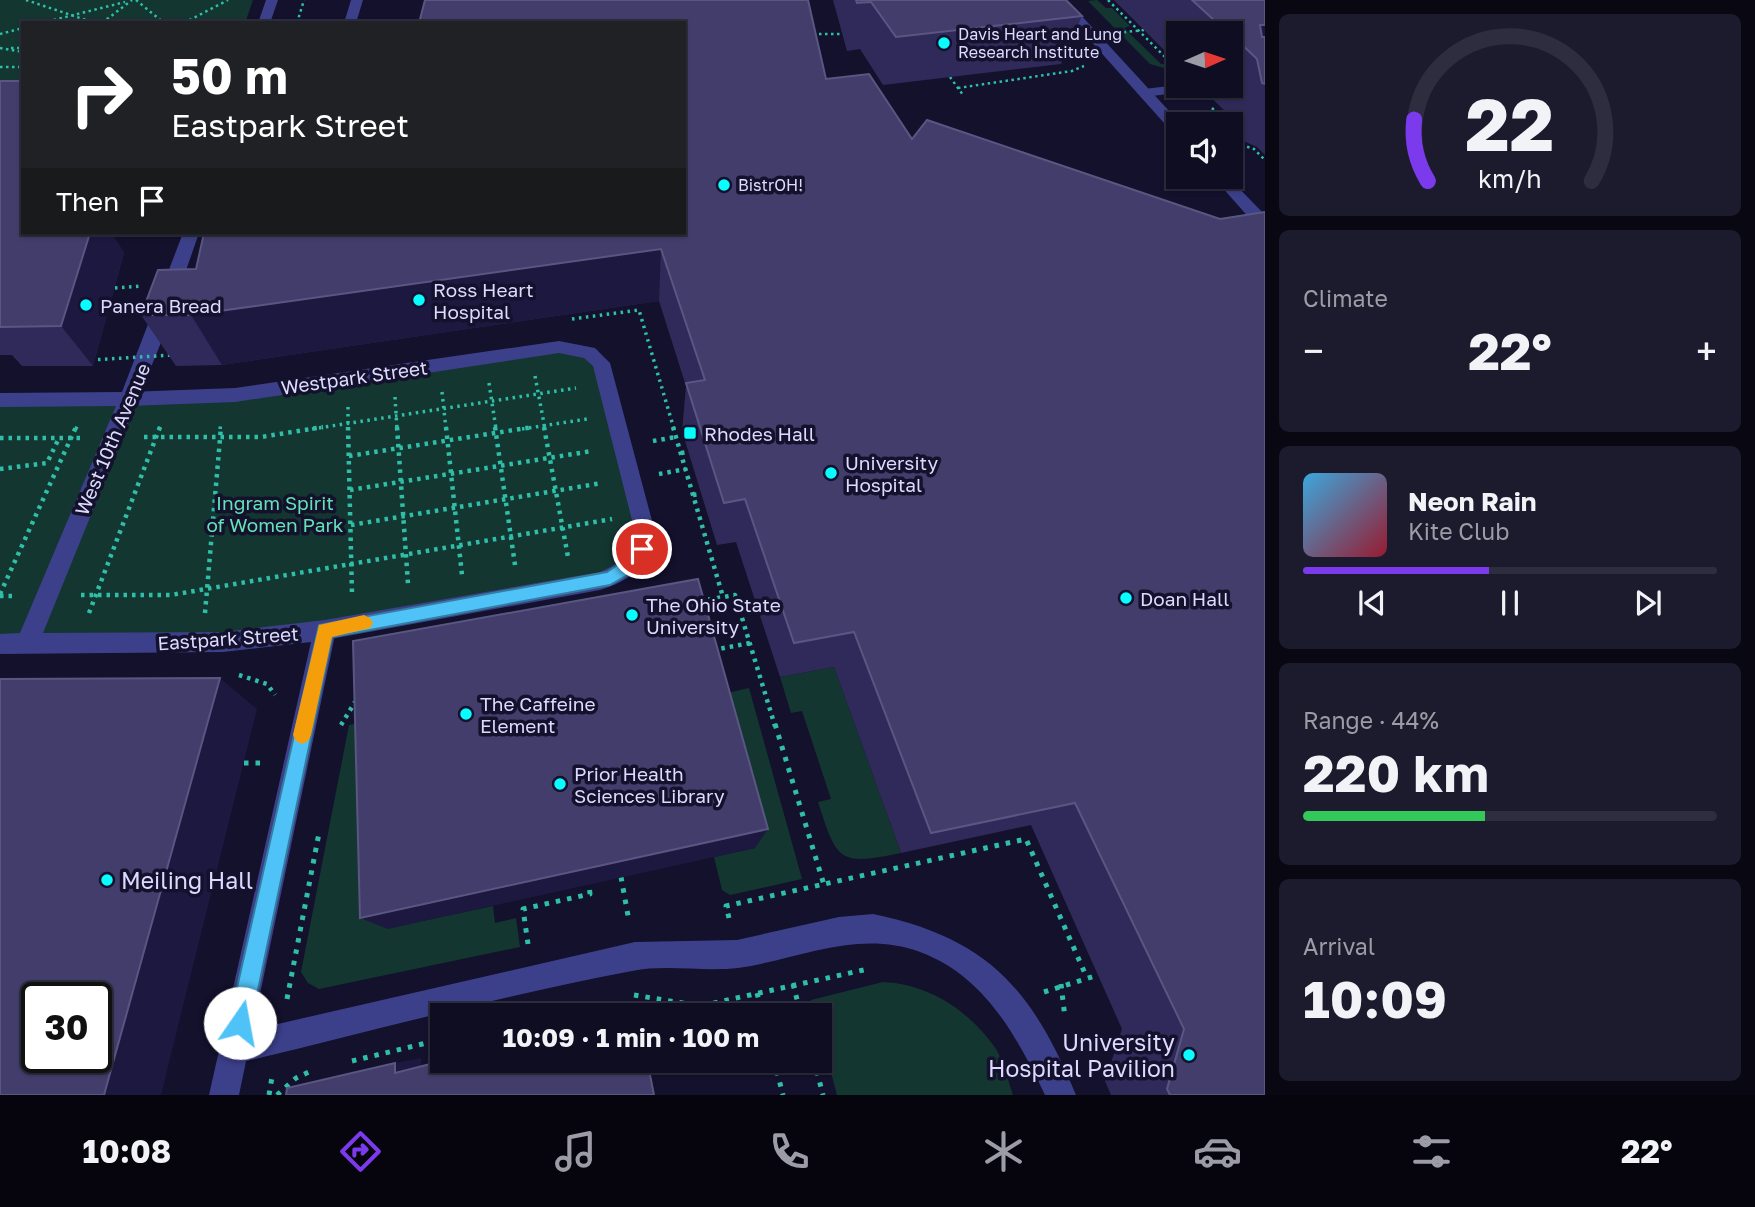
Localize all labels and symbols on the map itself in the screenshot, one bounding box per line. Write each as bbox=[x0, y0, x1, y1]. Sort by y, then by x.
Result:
north arrow bbox=[1166, 21, 1242, 98]
place label: Davis Heart and Lung Research Institute bbox=[958, 24, 1122, 62]
marker: Davis Heart and Lung Research Institute bbox=[936, 35, 952, 51]
place label: BistrOH! bbox=[738, 175, 803, 195]
marker: BistrOH! bbox=[716, 177, 732, 193]
place label: Ross Heart Hospital bbox=[433, 278, 534, 323]
marker: Ross Heart Hospital bbox=[411, 292, 427, 308]
place label: Panera Bread bbox=[100, 294, 222, 317]
marker: Panera Bread bbox=[78, 297, 94, 313]
street label: Westpark Street bbox=[279, 355, 429, 399]
street label: West 10th Avenue bbox=[70, 359, 154, 519]
place label: Rhodes Hall bbox=[704, 422, 815, 445]
marker: Rhodes Hall bbox=[682, 425, 698, 441]
place label: University Hospital bbox=[845, 451, 938, 496]
marker: University Hospital bbox=[823, 465, 839, 481]
park label: Ingram Spirit of Women Park bbox=[206, 491, 344, 536]
pin bbox=[612, 519, 672, 579]
place label: Doan Hall bbox=[1140, 587, 1229, 610]
marker: Doan Hall bbox=[1118, 590, 1134, 606]
place label: The Ohio State University bbox=[646, 593, 781, 638]
marker: The Ohio State University bbox=[624, 607, 640, 623]
street label: Eastpark Street bbox=[157, 622, 299, 654]
place label: The Caffeine Element bbox=[480, 692, 596, 737]
marker: The Caffeine Element bbox=[458, 706, 474, 722]
place label: Prior Health Sciences Library bbox=[574, 762, 725, 807]
marker: Prior Health Sciences Library bbox=[552, 776, 568, 792]
place label: Meiling Hall bbox=[121, 866, 253, 894]
marker: Meiling Hall bbox=[99, 872, 115, 888]
speed limit sign: 30 bbox=[21, 982, 112, 1073]
position arrow bbox=[203, 986, 277, 1060]
place label: University Hospital Pavilion bbox=[988, 1028, 1175, 1082]
marker: University Hospital Pavilion bbox=[1181, 1047, 1197, 1063]

